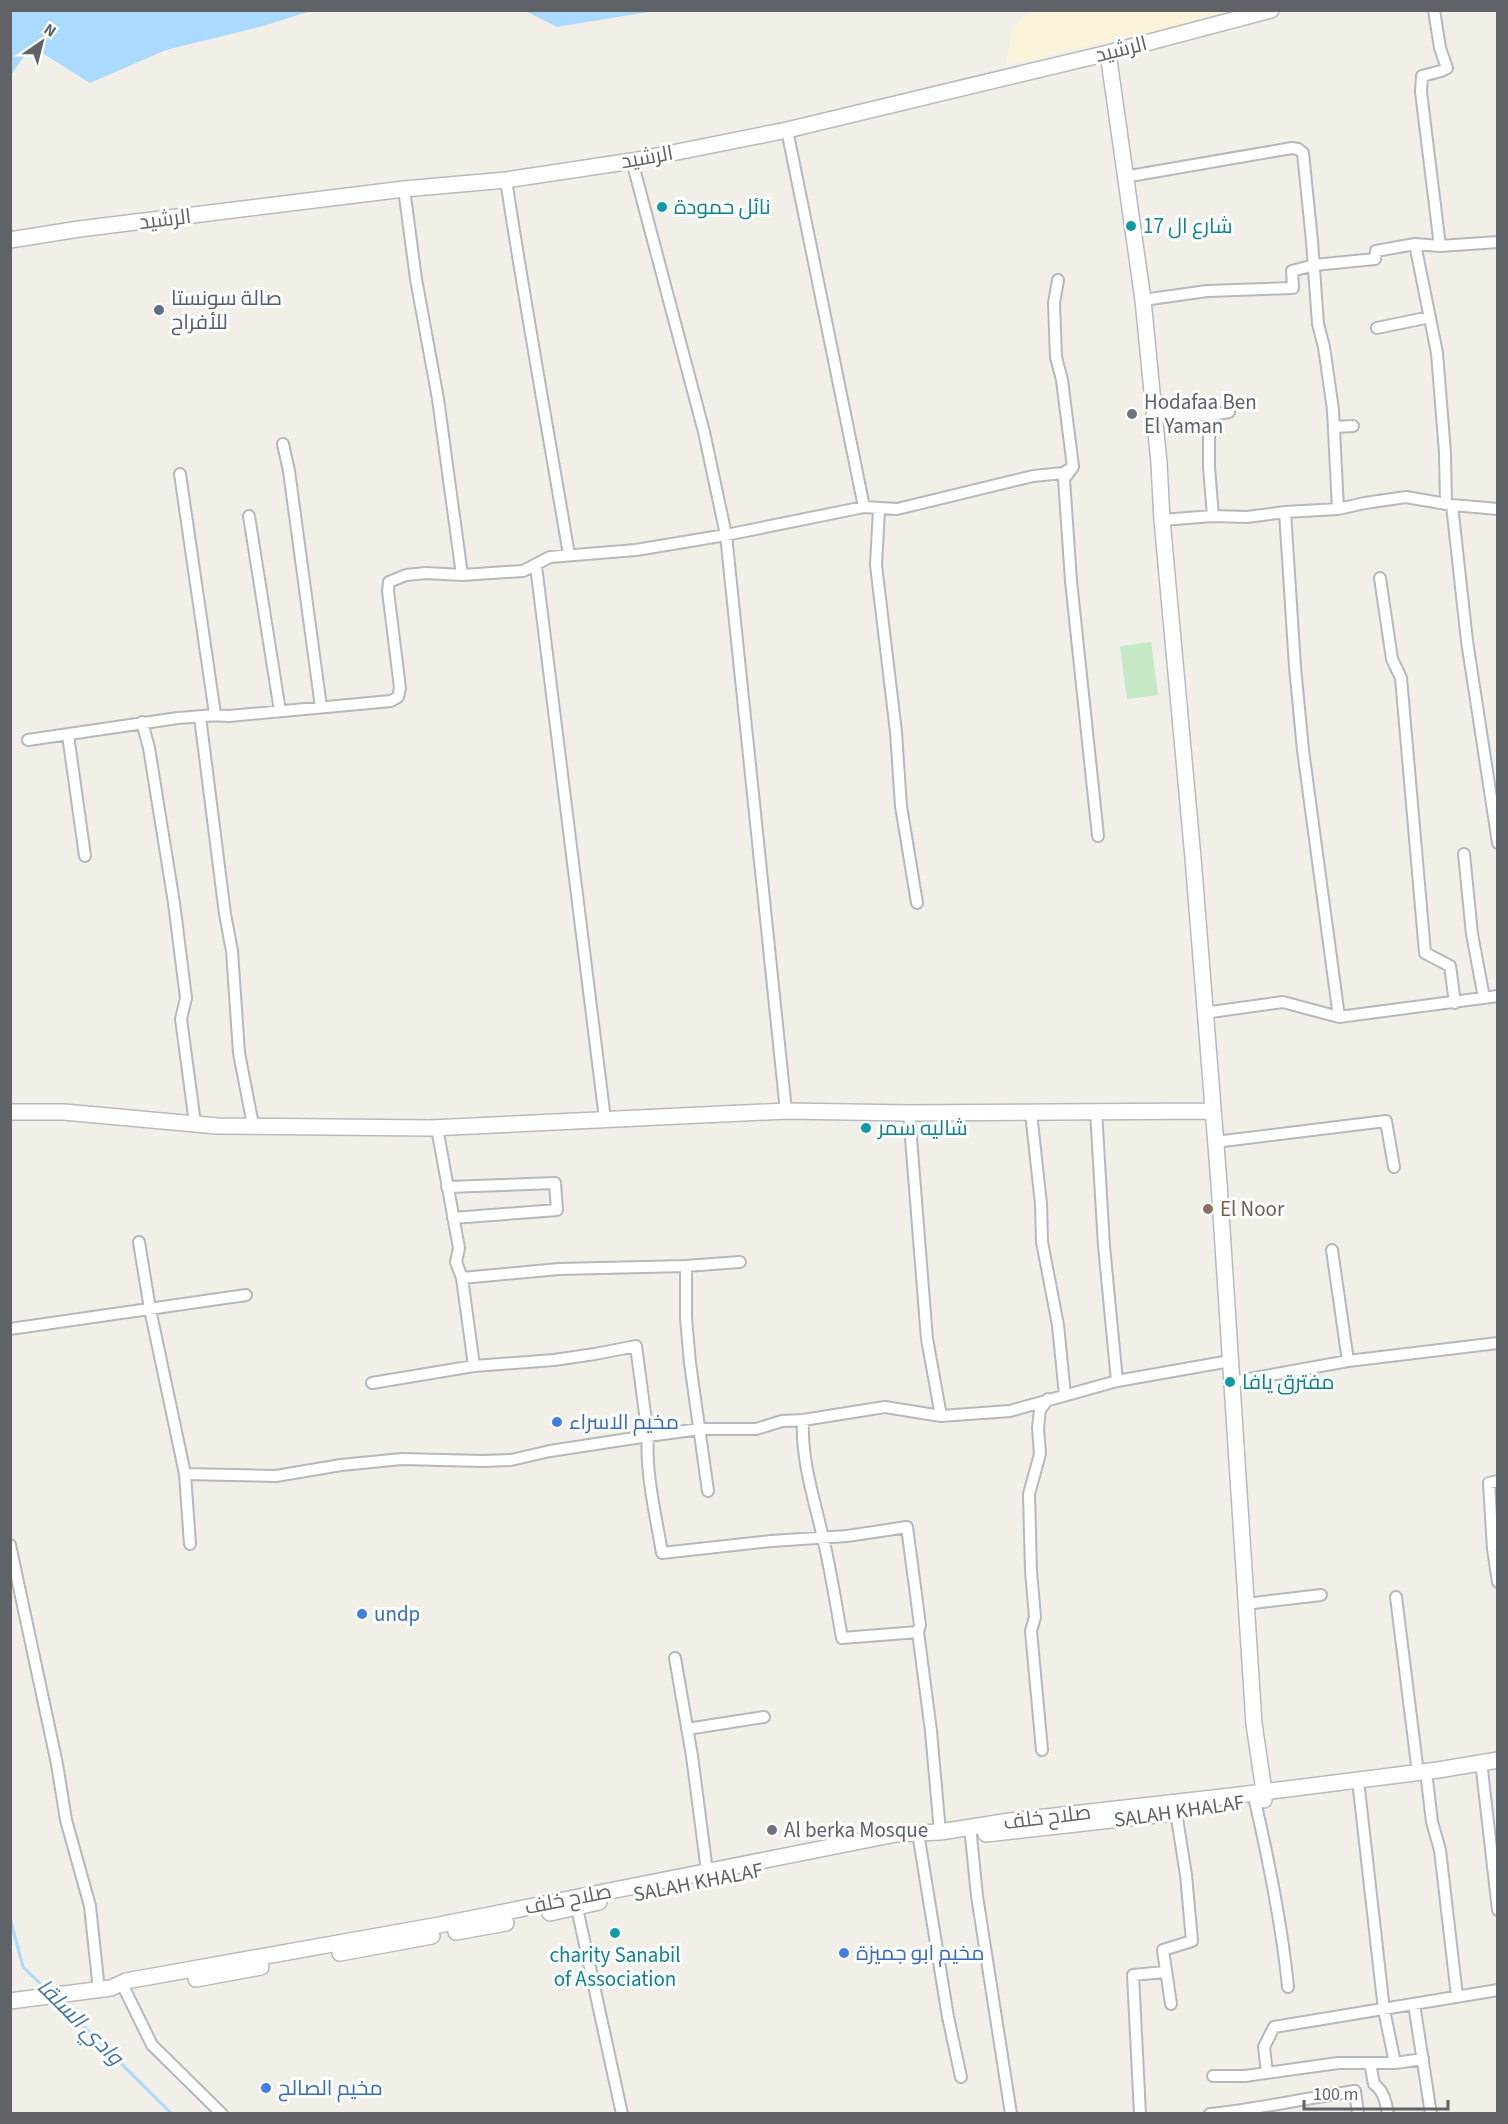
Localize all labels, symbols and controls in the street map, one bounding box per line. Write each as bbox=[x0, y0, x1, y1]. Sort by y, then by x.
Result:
north arrow bbox=[12, 12, 72, 72]
text: N bbox=[39, 18, 61, 43]
street label: الرشيد bbox=[1092, 28, 1150, 70]
street label: الرشيد bbox=[619, 138, 675, 176]
place label: نائل حمودة bbox=[674, 192, 771, 222]
marker: نائل حمودة bbox=[655, 200, 669, 214]
street label: الرشيد bbox=[137, 201, 193, 237]
place label: شارع ال 17 bbox=[1143, 211, 1233, 241]
marker: شارع ال 17 bbox=[1124, 219, 1138, 233]
place label: صالة سونستا للأفراح bbox=[171, 283, 282, 337]
marker: صالة سونستا للأفراح bbox=[152, 303, 166, 317]
place label: Hodafaa Ben El Yaman bbox=[1144, 387, 1257, 441]
marker: Hodafaa Ben El Yaman bbox=[1125, 407, 1139, 421]
place label: شاليه سمر bbox=[877, 1113, 968, 1143]
marker: شاليه سمر bbox=[859, 1121, 873, 1135]
place label: El Noor bbox=[1220, 1194, 1285, 1224]
marker: El Noor bbox=[1201, 1202, 1215, 1216]
place label: مفترق يافا bbox=[1242, 1367, 1334, 1397]
marker: مفترق يافا bbox=[1223, 1375, 1237, 1389]
place label: مخيم الاسراء bbox=[569, 1407, 679, 1437]
marker: مخيم الاسراء bbox=[550, 1415, 564, 1429]
place label: undp bbox=[374, 1599, 420, 1629]
marker: undp bbox=[355, 1607, 369, 1621]
street label: SALAH KHALAF bbox=[1112, 1787, 1246, 1835]
street label: صلاح خلف bbox=[1002, 1797, 1092, 1837]
place label: Al berka Mosque bbox=[784, 1815, 928, 1845]
marker: Al berka Mosque bbox=[765, 1823, 779, 1837]
street label: SALAH KHALAF bbox=[631, 1855, 765, 1909]
street label: صلاح خلف bbox=[522, 1876, 614, 1922]
marker: charity Sanabil of Association bbox=[608, 1926, 622, 1940]
place label: مخيم ابو جميزة bbox=[856, 1938, 985, 1968]
place label: charity Sanabil of Association bbox=[549, 1940, 681, 1994]
marker: مخيم ابو جميزة bbox=[837, 1946, 851, 1960]
water label: وادي السلقا bbox=[29, 1971, 132, 2075]
place label: مخيم الصالح bbox=[278, 2073, 383, 2103]
scale bar bbox=[1304, 2073, 1448, 2111]
marker: مخيم الصالح bbox=[259, 2081, 273, 2095]
text: 100 m bbox=[1313, 2082, 1358, 2107]

